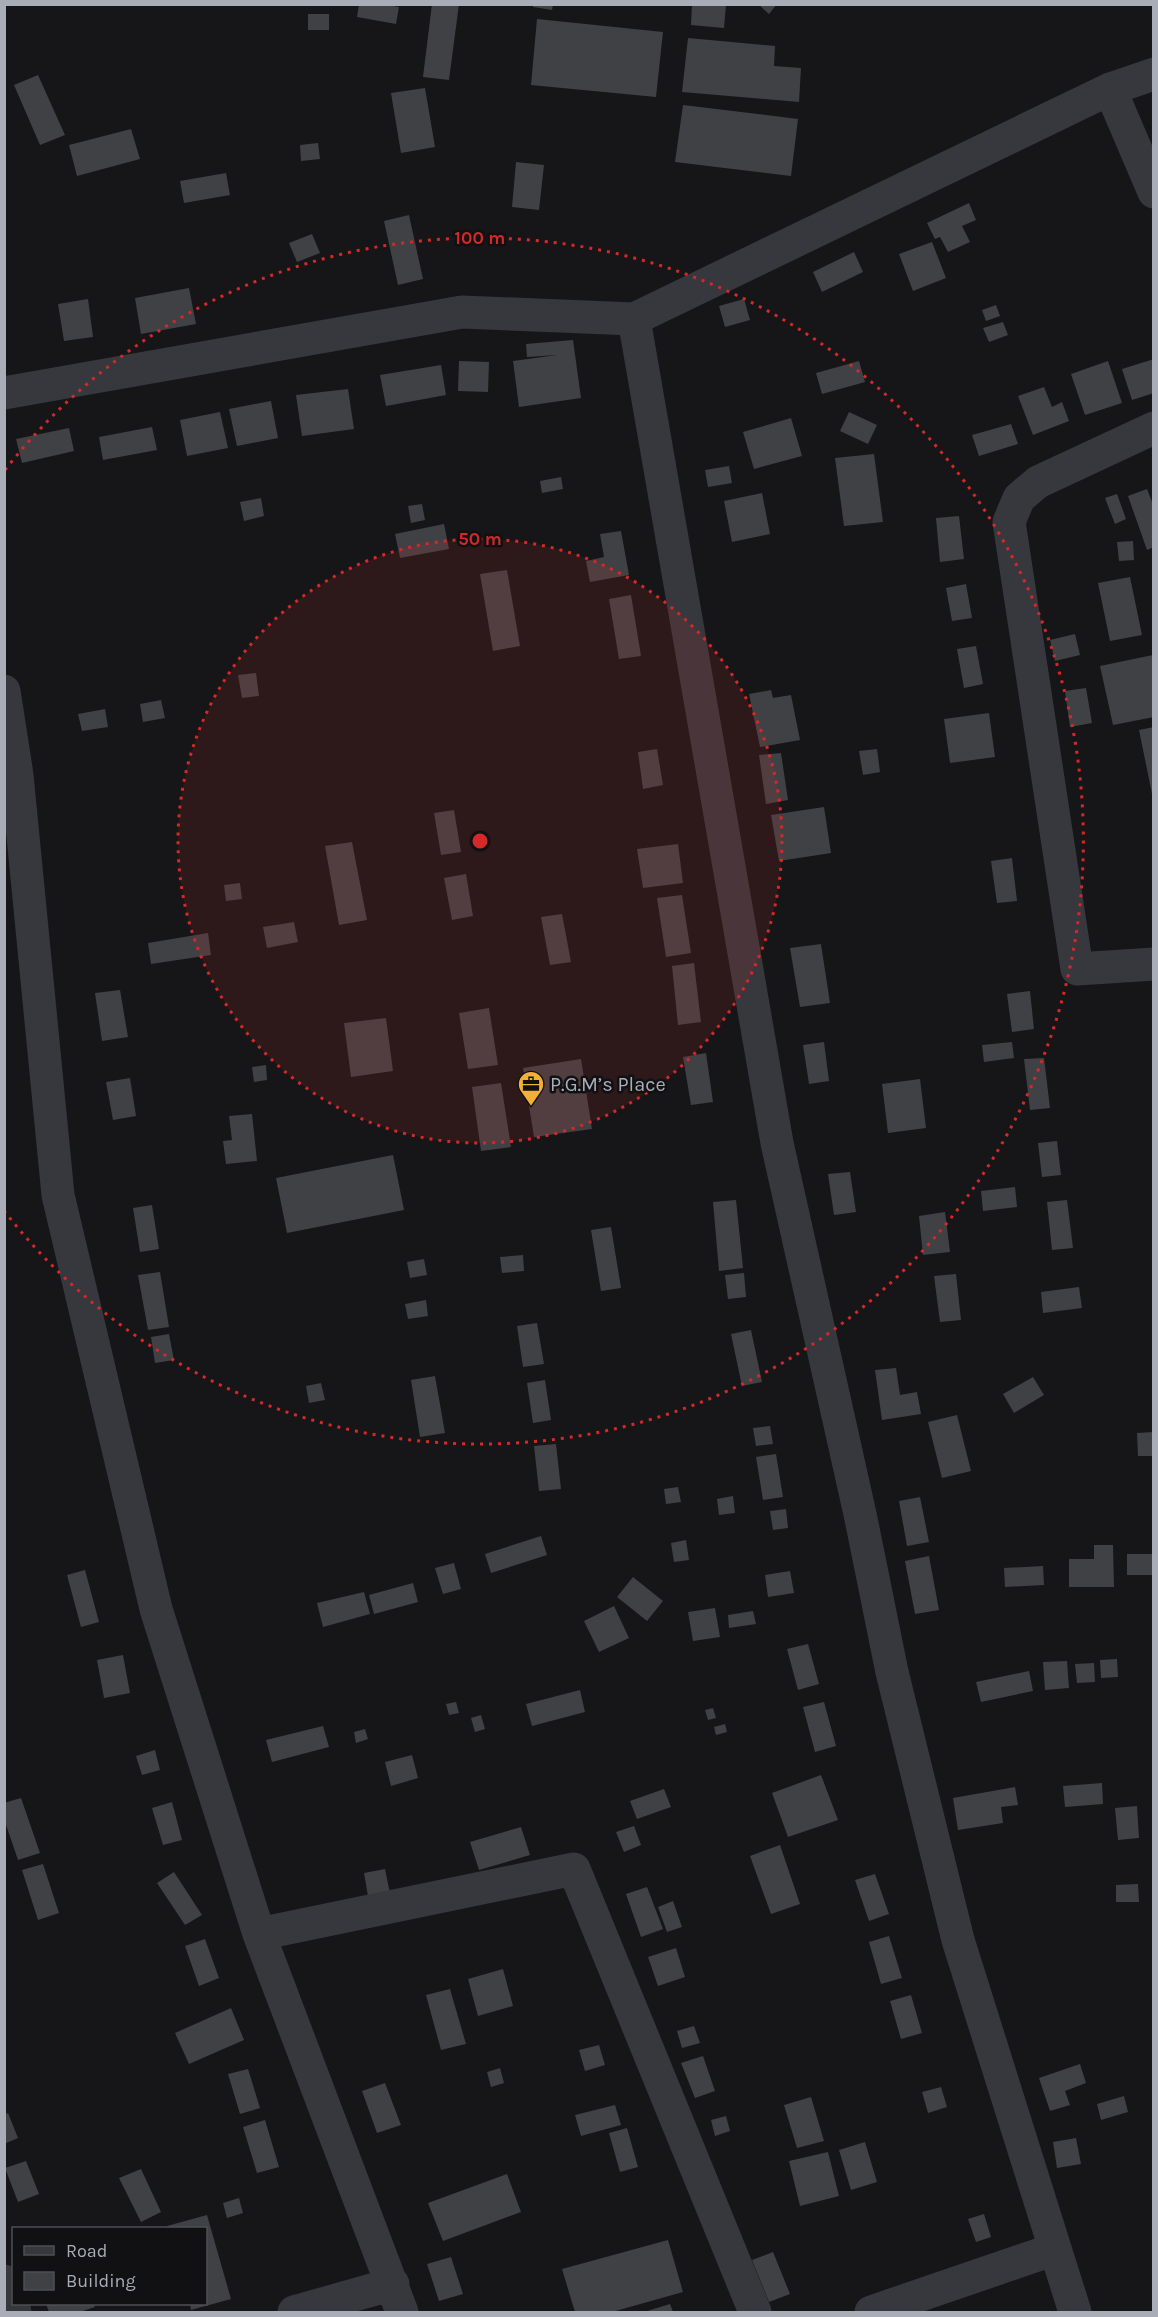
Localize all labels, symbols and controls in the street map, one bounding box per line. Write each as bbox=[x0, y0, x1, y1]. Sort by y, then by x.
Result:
text: 100 m bbox=[455, 227, 505, 249]
text: 50 m bbox=[458, 528, 502, 550]
centre of rings bbox=[470, 831, 490, 851]
office icon: P.G.M’s Place bbox=[516, 1069, 546, 1107]
place label: P.G.M’s Place bbox=[550, 1073, 666, 1096]
legend bbox=[12, 2227, 207, 2305]
text: Road bbox=[66, 2240, 107, 2262]
text: Building bbox=[66, 2270, 136, 2292]

